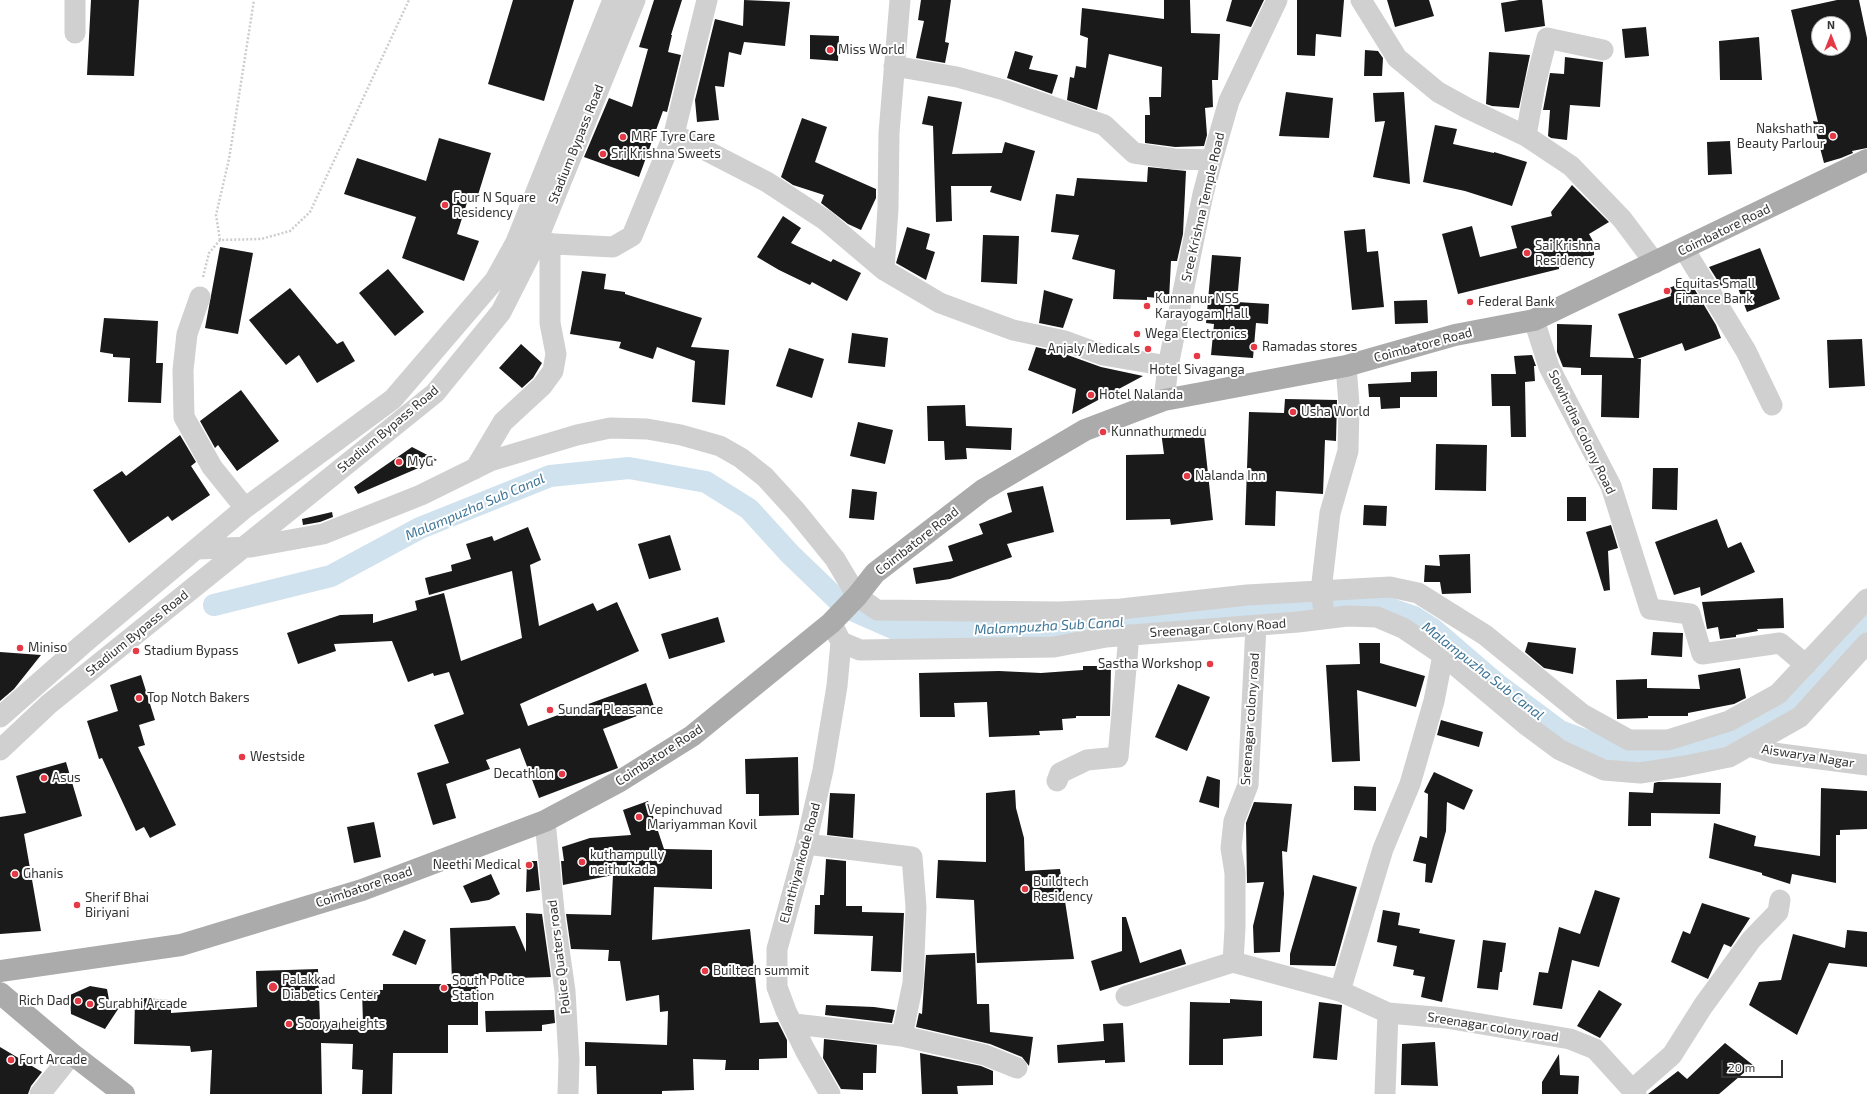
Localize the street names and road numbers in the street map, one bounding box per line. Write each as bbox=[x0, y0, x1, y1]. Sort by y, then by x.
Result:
street label: Stadium Bypass Road bbox=[545, 82, 607, 206]
street label: Sree Krishna Temple Road bbox=[1178, 131, 1228, 283]
street label: Coimbatore Road bbox=[1675, 201, 1773, 259]
street label: Coimbatore Road bbox=[1372, 324, 1474, 366]
street label: Sowhrdha Colony Road bbox=[1545, 367, 1619, 497]
street label: Stadium Bypass Road bbox=[334, 382, 442, 476]
street label: Coimbatore Road bbox=[872, 504, 962, 578]
street label: Stadium Bypass Road bbox=[83, 587, 191, 679]
street label: Sreenagar Colony Road bbox=[1149, 615, 1287, 641]
street label: Sreenagar colony road bbox=[1238, 652, 1262, 786]
street label: Coimbatore Road bbox=[612, 721, 706, 789]
street label: Aiswarya Nagar bbox=[1761, 741, 1855, 771]
street label: Elanthiyankode Road bbox=[776, 801, 824, 925]
street label: Coimbatore Road bbox=[314, 863, 414, 911]
street label: Police Quaters road bbox=[544, 899, 574, 1015]
street label: Sreenagar colony road bbox=[1426, 1009, 1560, 1045]

